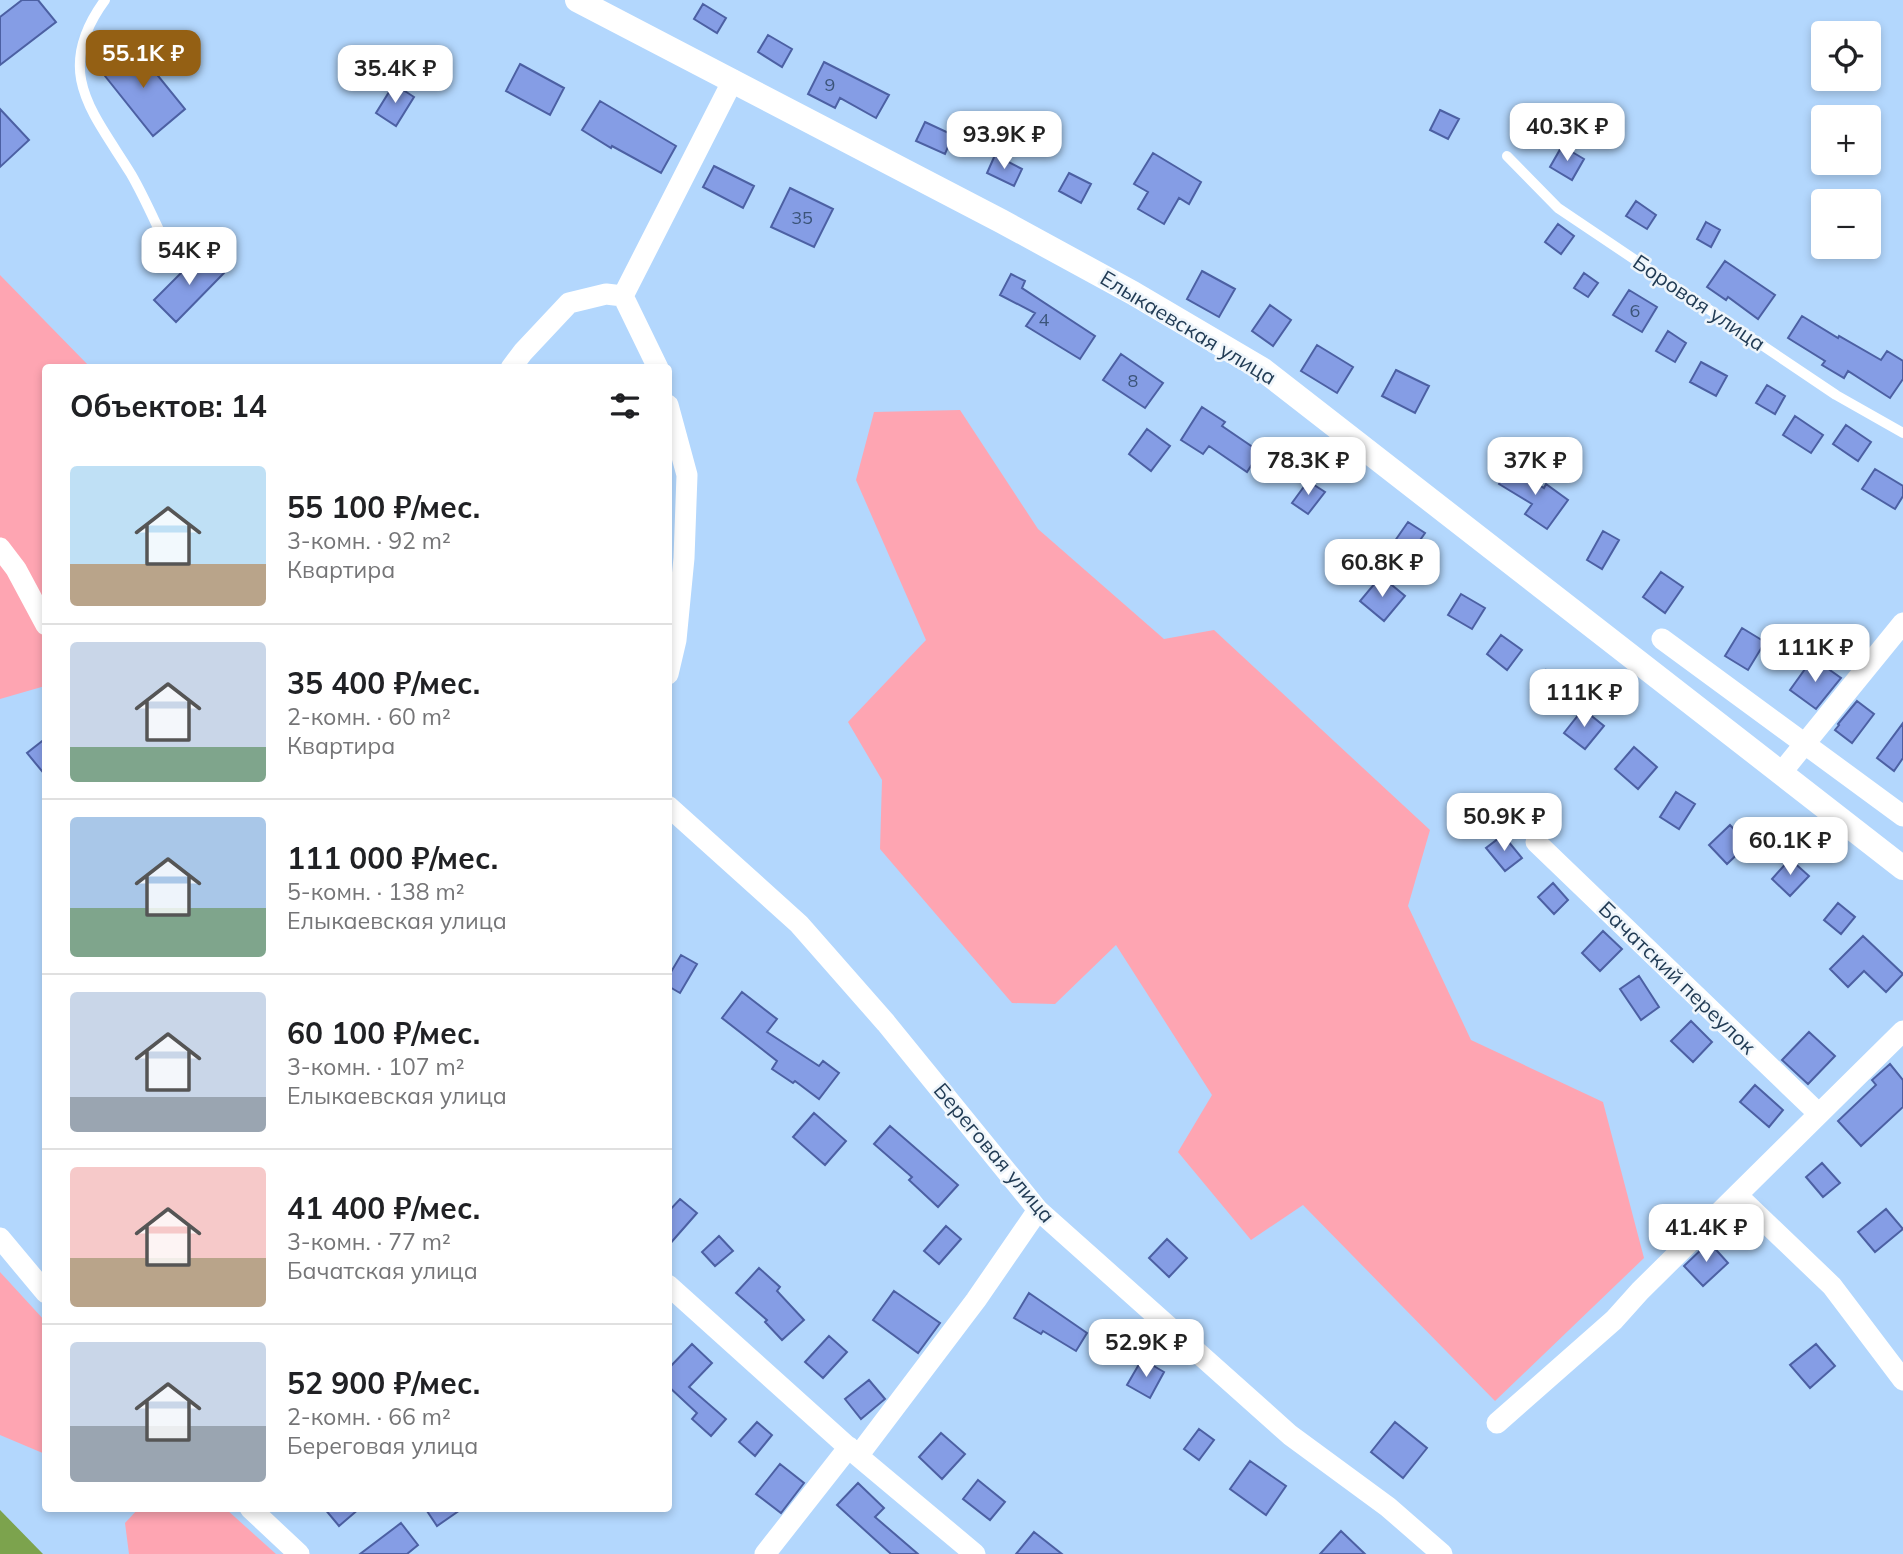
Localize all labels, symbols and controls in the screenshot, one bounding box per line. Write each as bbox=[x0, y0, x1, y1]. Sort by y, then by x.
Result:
map controls bbox=[1811, 21, 1881, 259]
button: locate bbox=[1811, 21, 1881, 91]
pin: 55.1K ₽ bbox=[78, 31, 208, 90]
text: 55.1K ₽ bbox=[102, 38, 184, 67]
pin: 35.4K ₽ bbox=[330, 46, 460, 105]
text: 35.4K ₽ bbox=[354, 53, 436, 82]
house number: 9 bbox=[825, 73, 835, 96]
pin: 40.3K ₽ bbox=[1502, 104, 1632, 163]
button: + bbox=[1811, 105, 1881, 175]
pin: 93.9K ₽ bbox=[939, 111, 1069, 171]
text: 40.3K ₽ bbox=[1526, 111, 1608, 140]
text: 93.9K ₽ bbox=[963, 119, 1045, 148]
button: − bbox=[1811, 189, 1881, 259]
house number: 35 bbox=[791, 206, 813, 229]
pin: 54K ₽ bbox=[140, 228, 238, 287]
text: 54K ₽ bbox=[157, 235, 221, 264]
street label: Боровая улица bbox=[1628, 248, 1771, 356]
street label: Елыкаевская улица bbox=[1096, 264, 1281, 390]
house number: 6 bbox=[1630, 299, 1640, 322]
house number: 4 bbox=[1039, 308, 1050, 331]
house number: 8 bbox=[1128, 369, 1138, 392]
text: Объектов: 14 bbox=[70, 387, 267, 425]
icon: filters bbox=[606, 387, 644, 425]
pin: 78.3K ₽ bbox=[1243, 438, 1373, 497]
pin: 37K ₽ bbox=[1486, 438, 1584, 497]
text: 78.3K ₽ bbox=[1267, 445, 1349, 474]
text: 37K ₽ bbox=[1503, 445, 1567, 474]
text: 55 100 ₽/мес. bbox=[287, 488, 480, 526]
icon: home bbox=[126, 494, 210, 578]
text: 3-комн. · 92 m² bbox=[287, 526, 451, 555]
pin: 60.8K ₽ bbox=[1317, 540, 1447, 599]
text: 60.8K ₽ bbox=[1341, 547, 1423, 576]
text: Квартира bbox=[287, 555, 395, 584]
pin: 111K ₽ bbox=[1758, 624, 1872, 684]
text: 111K ₽ bbox=[1777, 632, 1853, 661]
text: 35 400 ₽/мес. bbox=[287, 664, 480, 702]
icon: home bbox=[126, 670, 210, 754]
pin: 111K ₽ bbox=[1527, 670, 1641, 729]
text: 111K ₽ bbox=[1546, 677, 1622, 706]
text: 2-комн. · 60 m² bbox=[287, 702, 451, 731]
text: Квартира bbox=[287, 731, 395, 760]
pin: 50.9K ₽ bbox=[1439, 794, 1569, 853]
text: 50.9K ₽ bbox=[1463, 801, 1545, 830]
pin: 60.1K ₽ bbox=[1725, 818, 1855, 877]
text: 60.1K ₽ bbox=[1749, 825, 1831, 854]
text: 111 000 ₽/мес. bbox=[287, 839, 498, 877]
icon: home bbox=[126, 845, 210, 929]
text: 5-комн. · 138 m² bbox=[287, 877, 465, 906]
street label: Бачатский переулок bbox=[1594, 895, 1762, 1060]
text: Елыкаевская улица bbox=[287, 906, 507, 935]
text: 60 100 ₽/мес. bbox=[287, 1014, 480, 1052]
icon: home bbox=[126, 1020, 210, 1104]
text: 3-комн. · 107 m² bbox=[287, 1052, 465, 1081]
street label: Береговая улица bbox=[929, 1077, 1061, 1228]
text: Елыкаевская улица bbox=[287, 1081, 507, 1110]
text: 41 400 ₽/мес. bbox=[287, 1189, 480, 1227]
icon: home bbox=[126, 1195, 210, 1279]
pin: 41.4K ₽ bbox=[1641, 1204, 1771, 1264]
text: 41.4K ₽ bbox=[1665, 1212, 1747, 1241]
text: 3-комн. · 77 m² bbox=[287, 1227, 451, 1256]
text: Бачатская улица bbox=[287, 1256, 478, 1285]
pin: 52.9K ₽ bbox=[1081, 1320, 1211, 1379]
text: 52.9K ₽ bbox=[1105, 1327, 1187, 1356]
text: 52 900 ₽/мес. bbox=[287, 1364, 480, 1402]
icon: home bbox=[126, 1370, 210, 1454]
text: 2-комн. · 66 m² bbox=[287, 1402, 451, 1431]
text: Береговая улица bbox=[287, 1431, 478, 1460]

